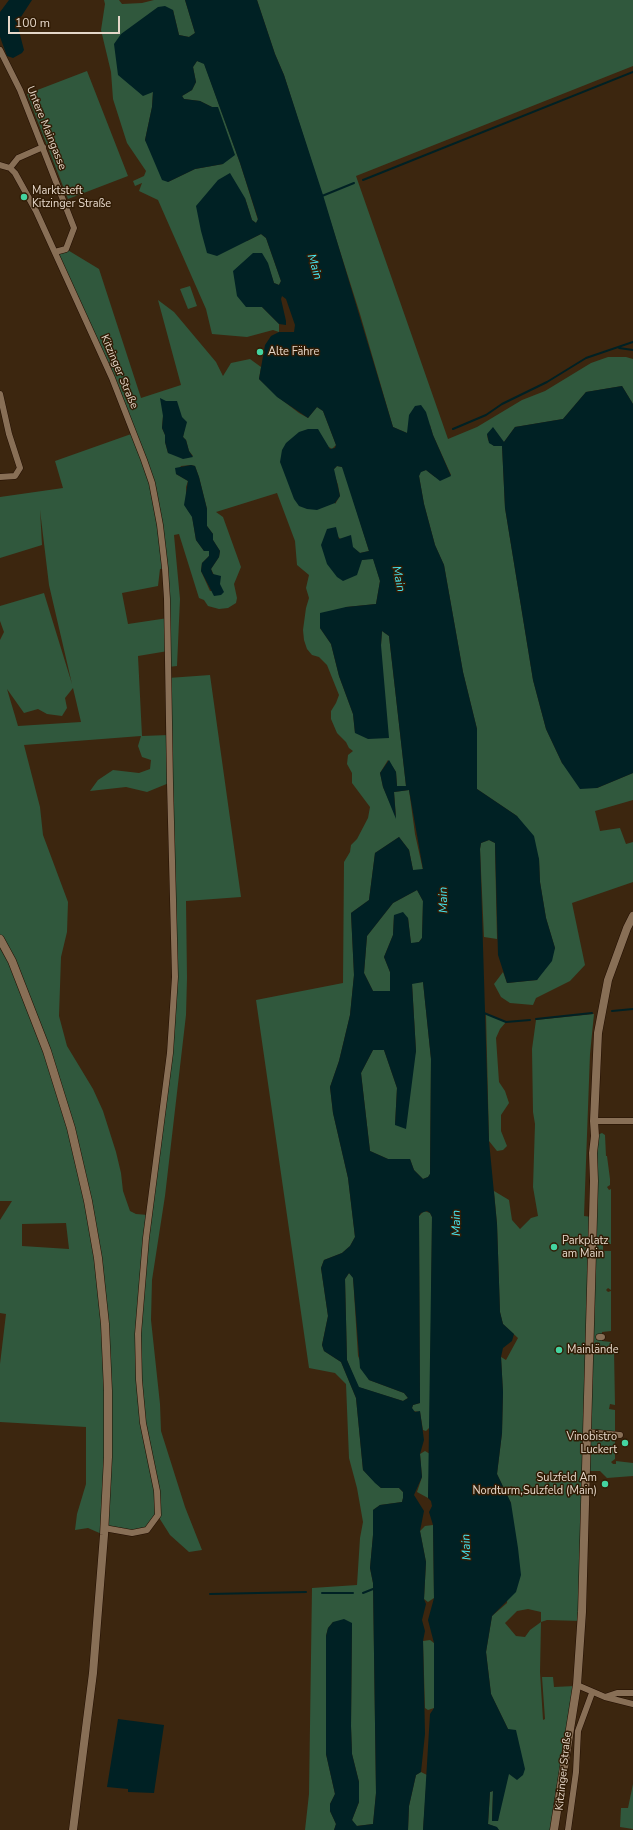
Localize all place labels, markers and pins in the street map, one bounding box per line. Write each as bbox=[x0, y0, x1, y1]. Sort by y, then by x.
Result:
place label: Marktsteft Kitzinger Straße bbox=[32, 184, 111, 210]
marker: Marktsteft Kitzinger Straße bbox=[19, 192, 29, 202]
place label: Alte Fähre bbox=[268, 345, 319, 359]
marker: Alte Fähre bbox=[255, 347, 265, 357]
place label: Parkplatz am Main bbox=[562, 1234, 608, 1260]
marker: Parkplatz am Main bbox=[549, 1242, 559, 1252]
place label: Mainlände bbox=[567, 1343, 619, 1357]
marker: Mainlände bbox=[554, 1345, 564, 1355]
place label: Vinobistro Luckert bbox=[566, 1430, 617, 1456]
marker: Vinobistro Luckert bbox=[620, 1438, 630, 1448]
place label: Sulzfeld Am Nordturm,Sulzfeld (Main) bbox=[472, 1471, 597, 1497]
marker: Sulzfeld Am Nordturm,Sulzfeld (Main) bbox=[600, 1479, 610, 1489]

